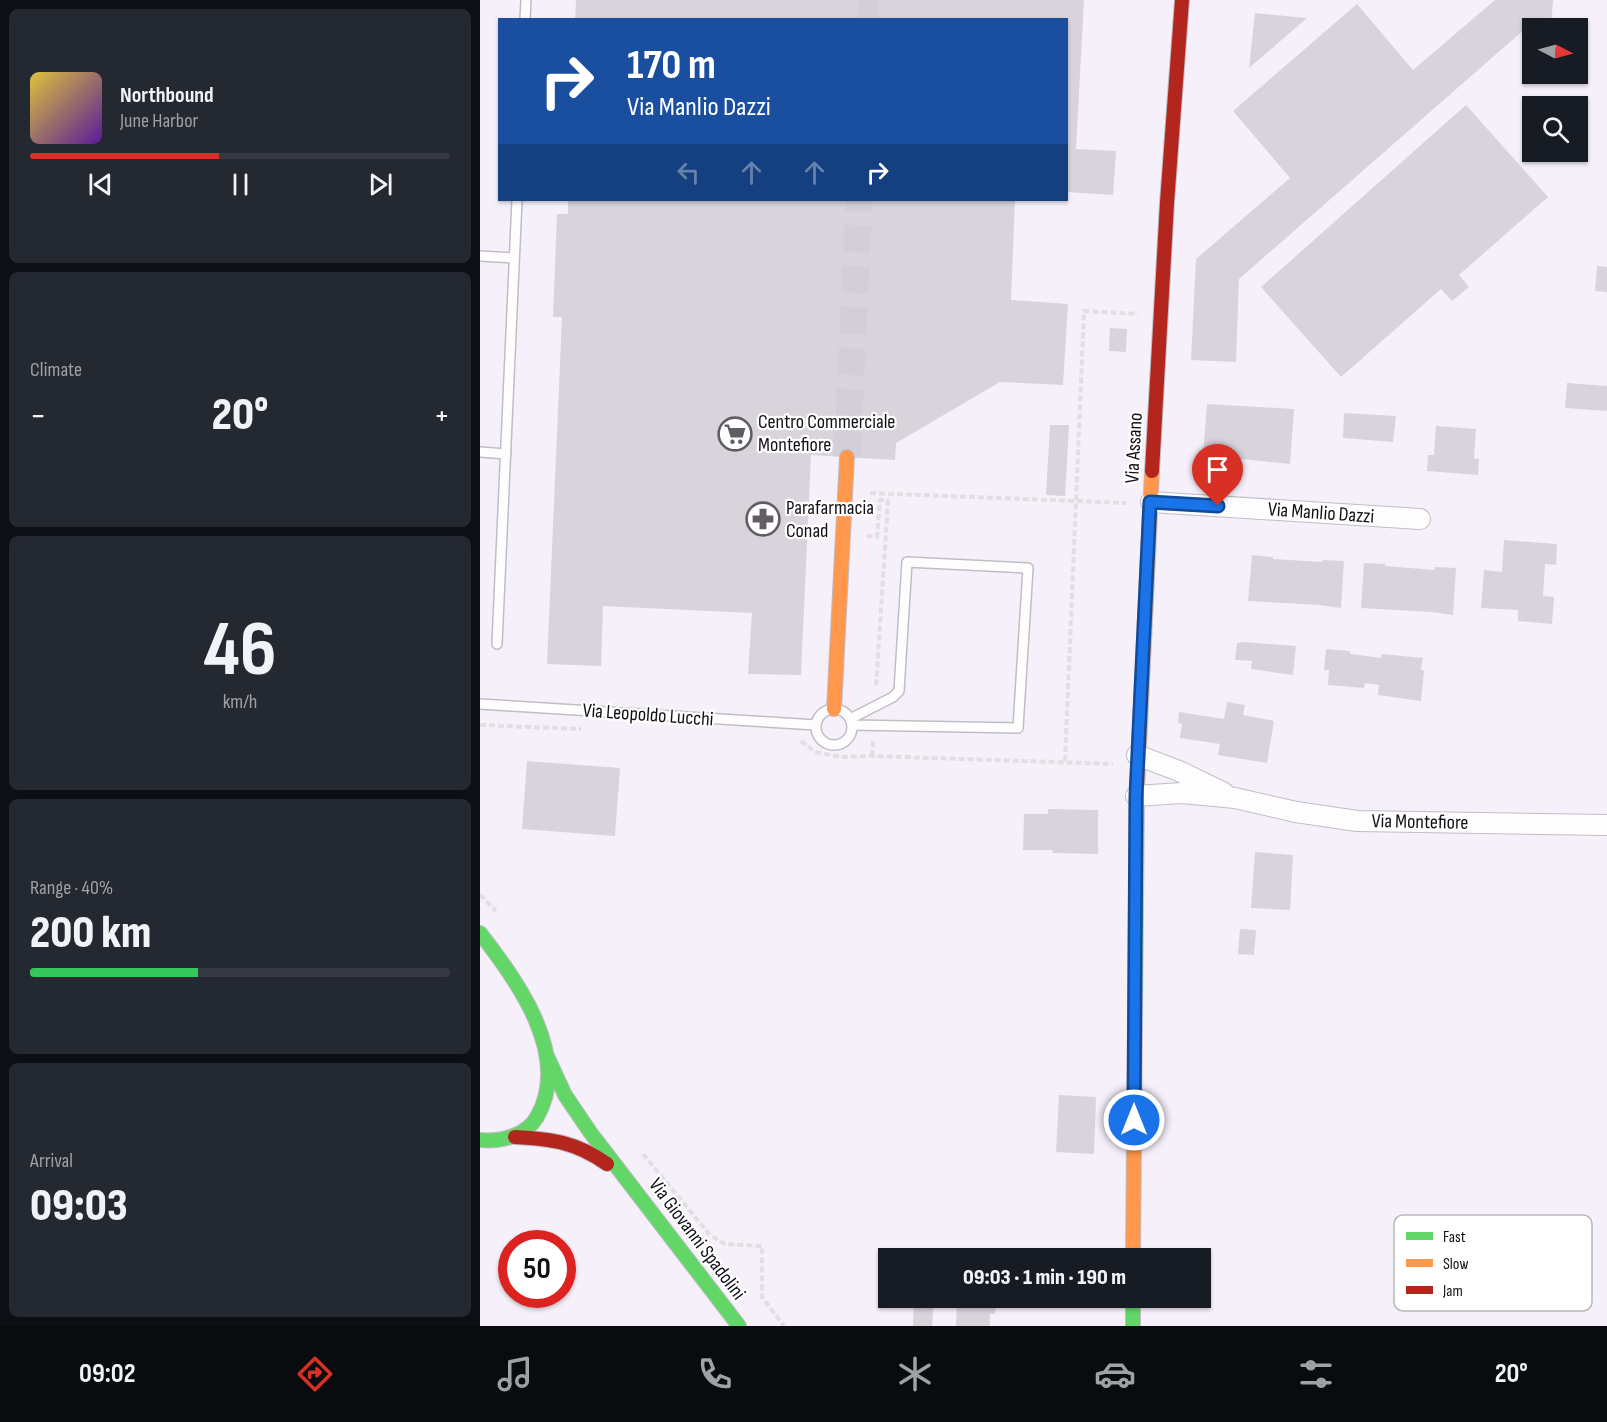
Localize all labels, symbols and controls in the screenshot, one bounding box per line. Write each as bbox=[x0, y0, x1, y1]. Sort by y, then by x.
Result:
north arrow bbox=[1522, 18, 1588, 84]
map controls bbox=[1522, 18, 1588, 162]
text: 170 m bbox=[627, 40, 716, 91]
icon: right bbox=[528, 42, 606, 120]
text: Northbound bbox=[120, 82, 214, 109]
text: Via Manlio Dazzi bbox=[627, 91, 771, 123]
button: search bbox=[1522, 96, 1588, 162]
text: June Harbor bbox=[120, 109, 198, 133]
icon: left bbox=[672, 156, 705, 189]
icon: ahead bbox=[735, 156, 768, 189]
icon: ahead bbox=[798, 156, 831, 189]
icon: right bbox=[861, 156, 894, 189]
icon: previous bbox=[84, 168, 117, 201]
icon: pause bbox=[224, 168, 257, 201]
icon: next bbox=[364, 168, 397, 201]
text: Climate bbox=[30, 358, 82, 382]
text: 20° bbox=[212, 388, 268, 443]
text: − bbox=[30, 396, 46, 436]
text: + bbox=[434, 396, 450, 436]
place label: Centro Commerciale Montefiore bbox=[758, 410, 895, 457]
street label: Via Assano bbox=[1120, 412, 1148, 484]
supermarket icon: Centro Commerciale Montefiore bbox=[717, 416, 753, 452]
pin bbox=[1192, 444, 1243, 506]
icon: arrive bbox=[1201, 453, 1234, 486]
place label: Parafarmacia Conad bbox=[786, 496, 874, 543]
street label: Via Manlio Dazzi bbox=[1267, 497, 1375, 529]
pharmacy icon: Parafarmacia Conad bbox=[745, 501, 781, 537]
text: 46 bbox=[203, 604, 277, 697]
text: km/h bbox=[223, 690, 257, 714]
street label: Via Leopoldo Lucchi bbox=[582, 698, 714, 732]
street label: Via Montefiore bbox=[1371, 809, 1469, 835]
text: Range · 40% bbox=[30, 876, 113, 900]
text: 200 km bbox=[30, 906, 151, 961]
position arrow bbox=[1102, 1088, 1166, 1152]
text: Arrival bbox=[30, 1149, 73, 1173]
street label: Via Giovanni Spadolini bbox=[643, 1173, 751, 1305]
text: 09:03 bbox=[30, 1179, 128, 1234]
legend bbox=[1394, 1215, 1592, 1311]
text: Fast bbox=[1443, 1228, 1466, 1247]
speed limit sign: 50 bbox=[498, 1230, 576, 1308]
text: Slow bbox=[1443, 1255, 1468, 1274]
text: 09:03 · 1 min · 190 m bbox=[963, 1264, 1126, 1291]
text: Jam bbox=[1442, 1282, 1463, 1301]
icon: directions bbox=[294, 1353, 336, 1395]
icon: music bbox=[494, 1353, 536, 1395]
icon: phone bbox=[694, 1353, 736, 1395]
icon: climate bbox=[894, 1353, 936, 1395]
icon: car bbox=[1094, 1353, 1136, 1395]
icon: filters bbox=[1295, 1353, 1337, 1395]
text: 09:02 bbox=[79, 1358, 135, 1390]
text: 20° bbox=[1495, 1358, 1528, 1390]

